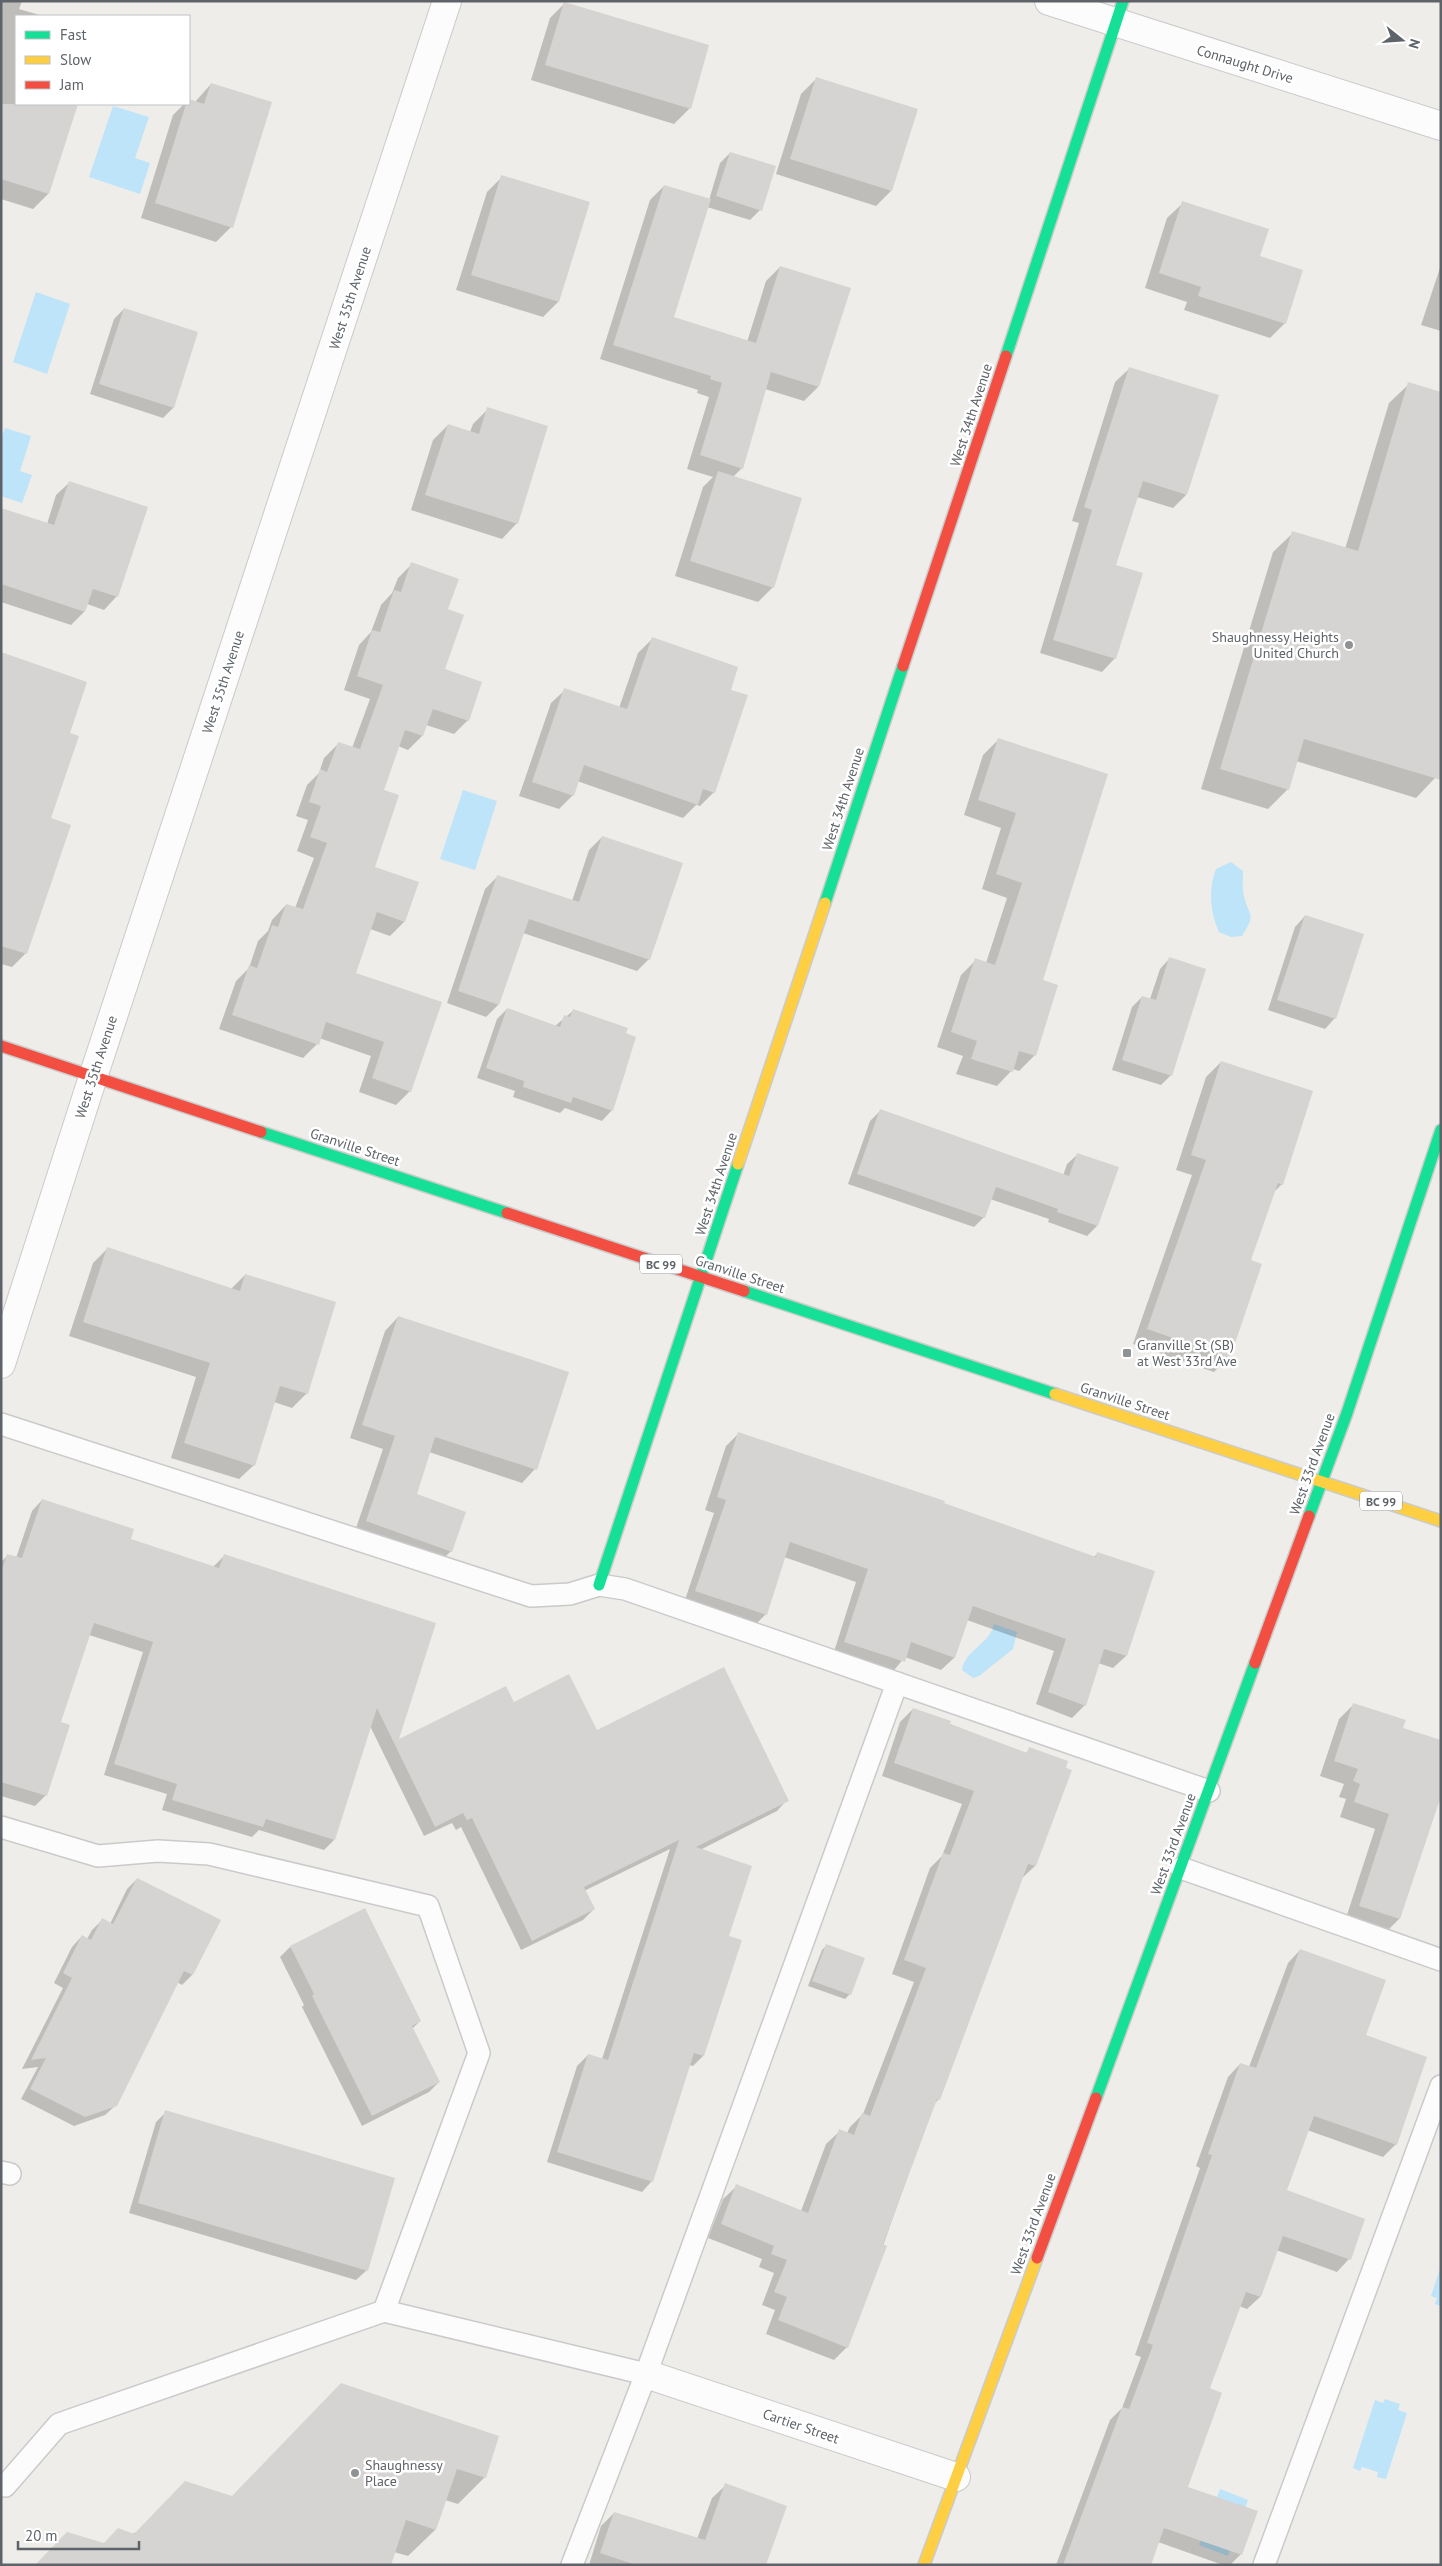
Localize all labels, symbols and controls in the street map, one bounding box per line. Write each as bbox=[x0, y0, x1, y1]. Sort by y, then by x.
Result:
legend bbox=[15, 15, 190, 105]
north arrow bbox=[1377, 15, 1427, 65]
text: Fast bbox=[60, 25, 87, 44]
text: N bbox=[1404, 37, 1424, 51]
street label: Connaught Drive bbox=[1195, 41, 1295, 87]
text: Slow bbox=[60, 50, 91, 69]
text: Jam bbox=[59, 75, 84, 94]
street label: West 35th Avenue bbox=[325, 244, 375, 352]
street label: West 34th Avenue bbox=[946, 361, 996, 469]
street label: West 35th Avenue bbox=[198, 628, 248, 736]
place label: Shaughnessy Heights United Church bbox=[1212, 628, 1339, 662]
marker: Shaughnessy Heights United Church bbox=[1343, 639, 1355, 651]
street label: West 34th Avenue bbox=[818, 745, 868, 853]
street label: West 35th Avenue bbox=[71, 1013, 121, 1121]
street label: Granville Street bbox=[308, 1124, 402, 1170]
street label: West 34th Avenue bbox=[691, 1130, 741, 1238]
street label: Granville Street bbox=[693, 1251, 787, 1297]
road number: BC 99 bbox=[640, 1254, 682, 1274]
place label: Granville St (SB) at West 33rd Ave bbox=[1137, 1336, 1237, 1370]
marker: Granville St (SB) at West 33rd Ave bbox=[1121, 1347, 1133, 1359]
street label: Granville Street bbox=[1078, 1378, 1172, 1424]
street label: West 33rd Avenue bbox=[1285, 1411, 1339, 1517]
road number: BC 99 bbox=[1360, 1492, 1402, 1510]
street label: West 33rd Avenue bbox=[1146, 1791, 1200, 1897]
street label: West 33rd Avenue bbox=[1006, 2171, 1060, 2277]
street label: Cartier Street bbox=[760, 2405, 842, 2448]
place label: Shaughnessy Place bbox=[365, 2456, 443, 2490]
marker: Shaughnessy Place bbox=[349, 2467, 361, 2479]
scale bar bbox=[18, 2518, 139, 2550]
text: 20 m bbox=[25, 2526, 58, 2545]

